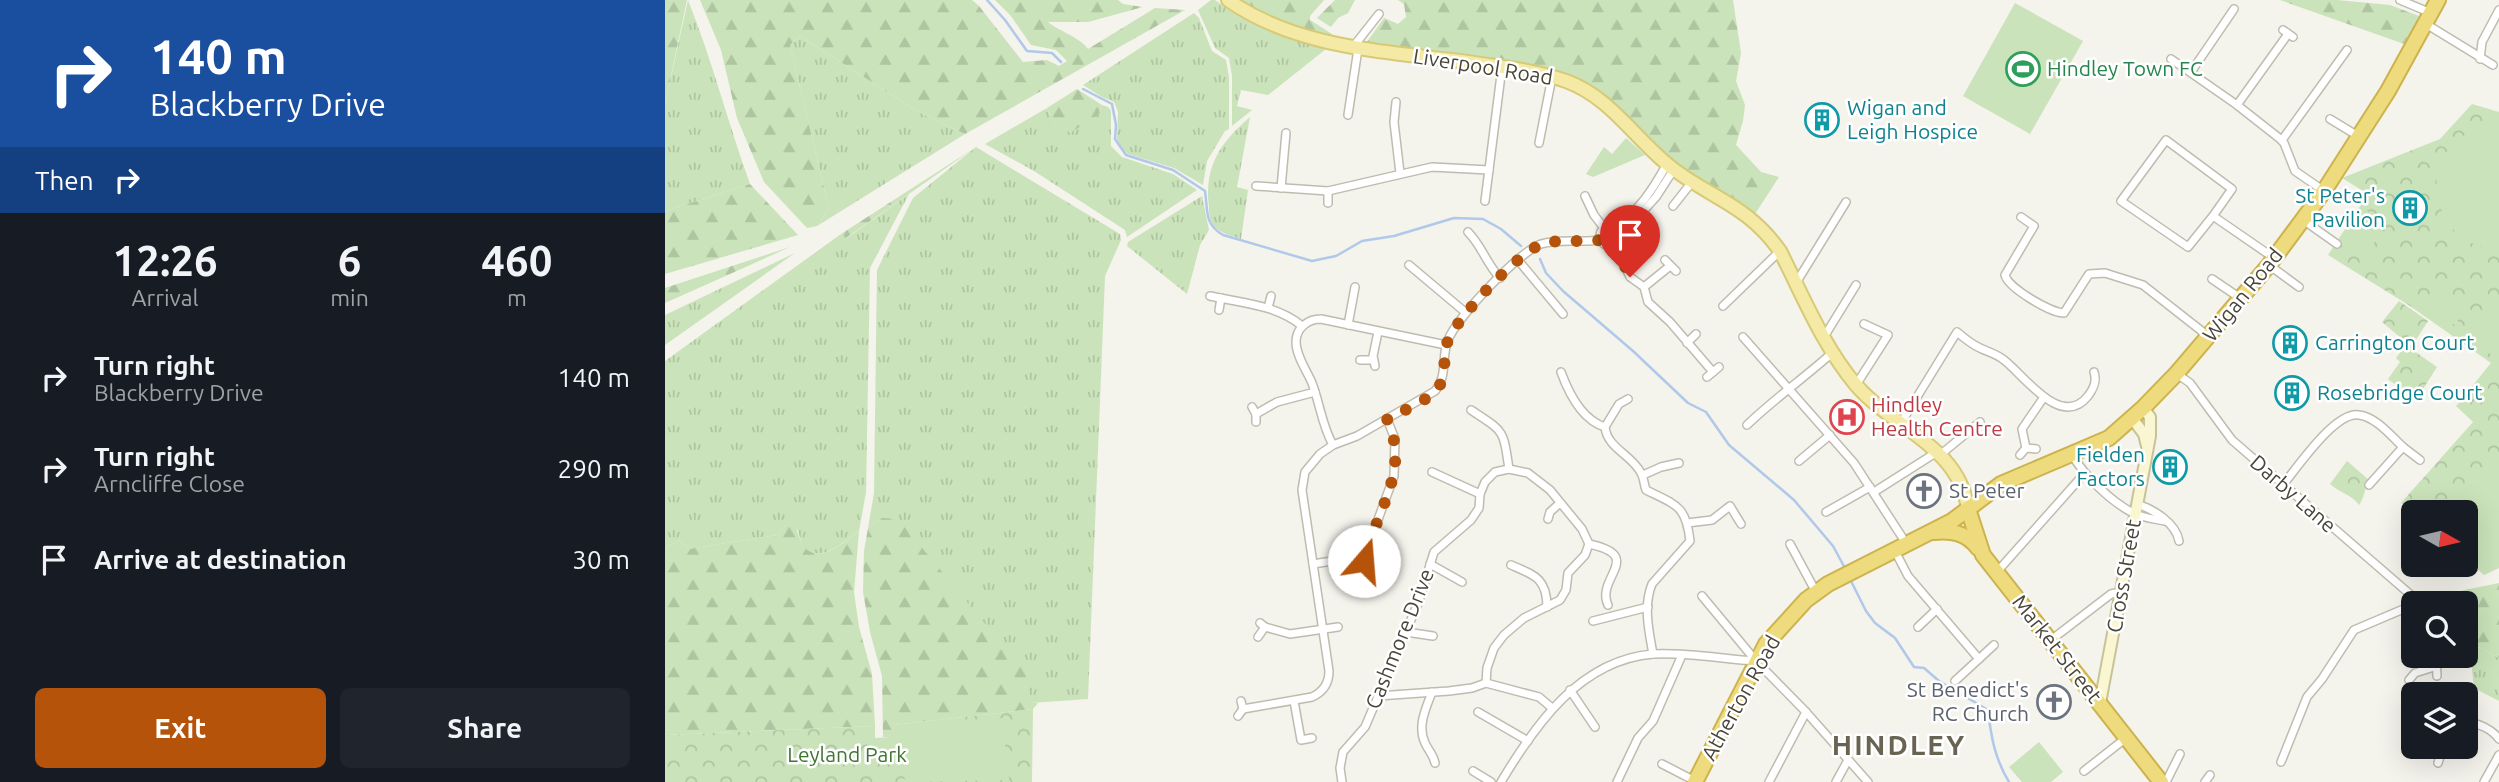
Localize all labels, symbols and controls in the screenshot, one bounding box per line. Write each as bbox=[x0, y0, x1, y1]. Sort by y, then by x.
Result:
icon: right bbox=[35, 28, 126, 119]
text: 140 m bbox=[150, 28, 287, 83]
street label: Liverpool Road bbox=[1412, 43, 1555, 89]
sports icon: Hindley Town FC bbox=[2004, 50, 2042, 88]
place label: Hindley Town FC bbox=[2047, 56, 2203, 80]
text: Blackberry Drive bbox=[150, 86, 386, 122]
place label: Wigan and Leigh Hospice bbox=[1847, 95, 1978, 143]
building icon: Wigan and Leigh Hospice bbox=[1803, 101, 1841, 139]
icon: right bbox=[108, 161, 146, 199]
text: Then bbox=[35, 166, 94, 195]
place label: St Peter's Pavilion bbox=[2295, 183, 2385, 231]
building icon: St Peter's Pavilion bbox=[2391, 189, 2429, 227]
pin bbox=[1600, 205, 1660, 277]
icon: arrive bbox=[1611, 216, 1649, 254]
text: 12:26 bbox=[113, 237, 218, 284]
text: 6 bbox=[338, 237, 361, 284]
text: 460 bbox=[481, 237, 552, 284]
street label: Wigan Road bbox=[2197, 243, 2287, 346]
text: Arrival bbox=[132, 285, 199, 310]
text: min bbox=[330, 285, 369, 310]
text: m bbox=[507, 285, 527, 310]
building icon: Carrington Court bbox=[2271, 324, 2309, 362]
place label: Carrington Court bbox=[2315, 330, 2474, 354]
text: Turn right bbox=[94, 351, 215, 380]
icon: right bbox=[35, 359, 73, 397]
text: 140 m bbox=[558, 363, 630, 392]
building icon: Rosebridge Court bbox=[2273, 374, 2311, 412]
text: Blackberry Drive bbox=[94, 380, 264, 405]
place label: Rosebridge Court bbox=[2317, 380, 2482, 404]
place label: Hindley Health Centre bbox=[1871, 392, 2003, 440]
hospital icon: Hindley Health Centre bbox=[1828, 398, 1866, 436]
text: Turn right bbox=[94, 442, 215, 471]
place label: Fielden Factors bbox=[2076, 442, 2145, 490]
building icon: Fielden Factors bbox=[2151, 448, 2189, 486]
street label: Darby Lane bbox=[2246, 449, 2341, 537]
icon: right bbox=[35, 450, 73, 488]
text: 290 m bbox=[558, 454, 630, 483]
text: Arncliffe Close bbox=[94, 471, 245, 496]
church icon: St Peter bbox=[1905, 472, 1943, 510]
place label: St Peter bbox=[1949, 478, 2025, 502]
north arrow bbox=[2401, 500, 2478, 578]
map controls bbox=[2401, 500, 2478, 759]
street label: Cross Street bbox=[2101, 517, 2145, 634]
position arrow bbox=[1327, 524, 1401, 598]
icon: arrive bbox=[35, 541, 73, 579]
text: Arrive at destination bbox=[94, 545, 347, 574]
text: 30 m bbox=[572, 545, 630, 574]
street label: Cashmore Drive bbox=[1360, 565, 1438, 712]
street label: Market Street bbox=[2008, 590, 2107, 707]
button: search bbox=[2401, 591, 2478, 668]
street label: Atherton Road bbox=[1696, 631, 1784, 764]
place label: St Benedict's RC Church bbox=[1907, 677, 2029, 725]
button: layers bbox=[2401, 682, 2478, 759]
church icon: St Benedict's RC Church bbox=[2035, 683, 2073, 721]
button: Exit bbox=[35, 688, 326, 768]
button: Share bbox=[340, 688, 630, 768]
district label: HINDLEY bbox=[1832, 729, 1966, 760]
park label: Leyland Park bbox=[787, 742, 907, 766]

